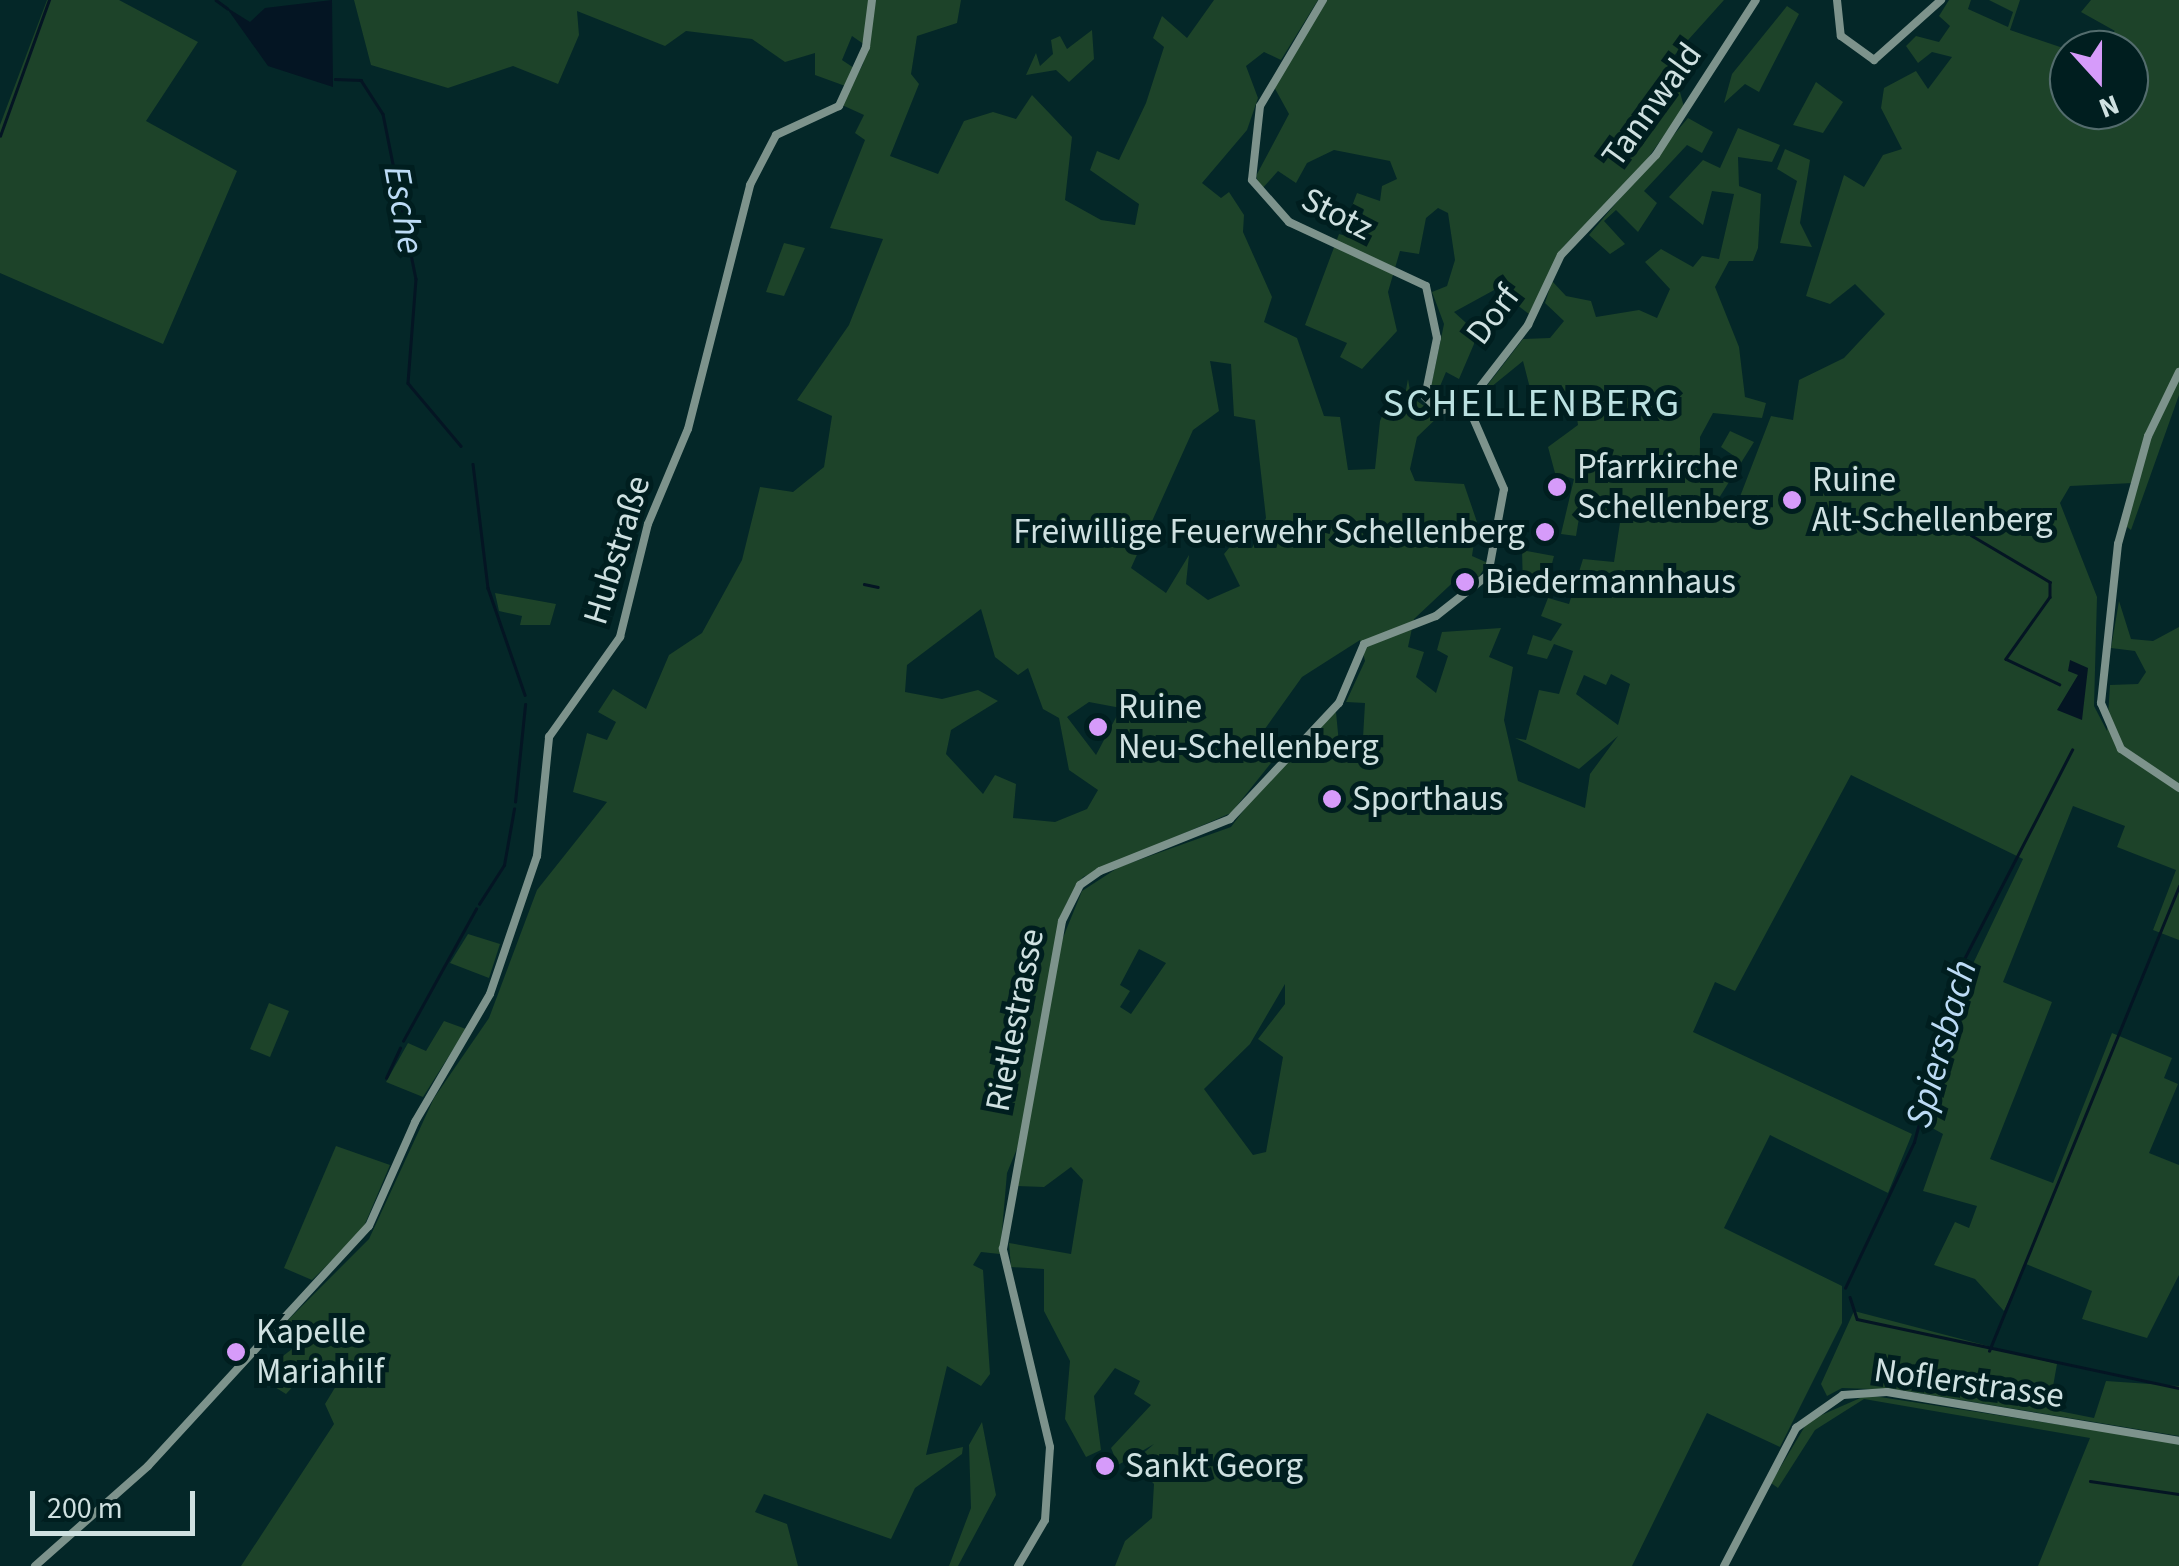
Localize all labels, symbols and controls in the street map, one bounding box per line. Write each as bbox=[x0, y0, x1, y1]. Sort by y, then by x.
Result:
north arrow bbox=[2049, 30, 2149, 130]
street label: Tannwald bbox=[1593, 35, 1711, 175]
text: N bbox=[2093, 84, 2125, 128]
water label: Esche bbox=[373, 162, 433, 258]
street label: Stotz bbox=[1294, 178, 1380, 250]
street label: Dorf bbox=[1457, 277, 1529, 353]
district label: SCHELLENBERG bbox=[1382, 380, 1682, 428]
place label: Pfarrkirche Schellenberg bbox=[1577, 446, 1769, 528]
place label: Ruine Alt-Schellenberg bbox=[1812, 459, 2053, 541]
street label: Hubstraße bbox=[574, 471, 660, 629]
marker: Pfarrkirche Schellenberg bbox=[1546, 476, 1568, 498]
marker: Ruine Alt-Schellenberg bbox=[1781, 489, 1803, 511]
place label: Freiwillige Feuerwehr Schellenberg bbox=[1013, 511, 1525, 553]
marker: Freiwillige Feuerwehr Schellenberg bbox=[1534, 521, 1556, 543]
place label: Biedermannhaus bbox=[1485, 561, 1736, 603]
marker: Biedermannhaus bbox=[1454, 571, 1476, 593]
place label: Ruine Neu-Schellenberg bbox=[1118, 686, 1379, 768]
marker: Ruine Neu-Schellenberg bbox=[1087, 716, 1109, 738]
place label: Sporthaus bbox=[1352, 778, 1503, 820]
marker: Sporthaus bbox=[1321, 788, 1343, 810]
street label: Rietlestrasse bbox=[977, 925, 1053, 1115]
water label: Spiersbach bbox=[1896, 955, 1988, 1133]
place label: Kapelle Mariahilf bbox=[256, 1311, 384, 1393]
marker: Kapelle Mariahilf bbox=[225, 1341, 247, 1363]
street label: Noflerstrasse bbox=[1871, 1349, 2067, 1417]
place label: Sankt Georg bbox=[1125, 1445, 1303, 1487]
marker: Sankt Georg bbox=[1094, 1455, 1116, 1477]
scale bar bbox=[35, 1471, 200, 1533]
text: 200 m bbox=[47, 1487, 123, 1530]

